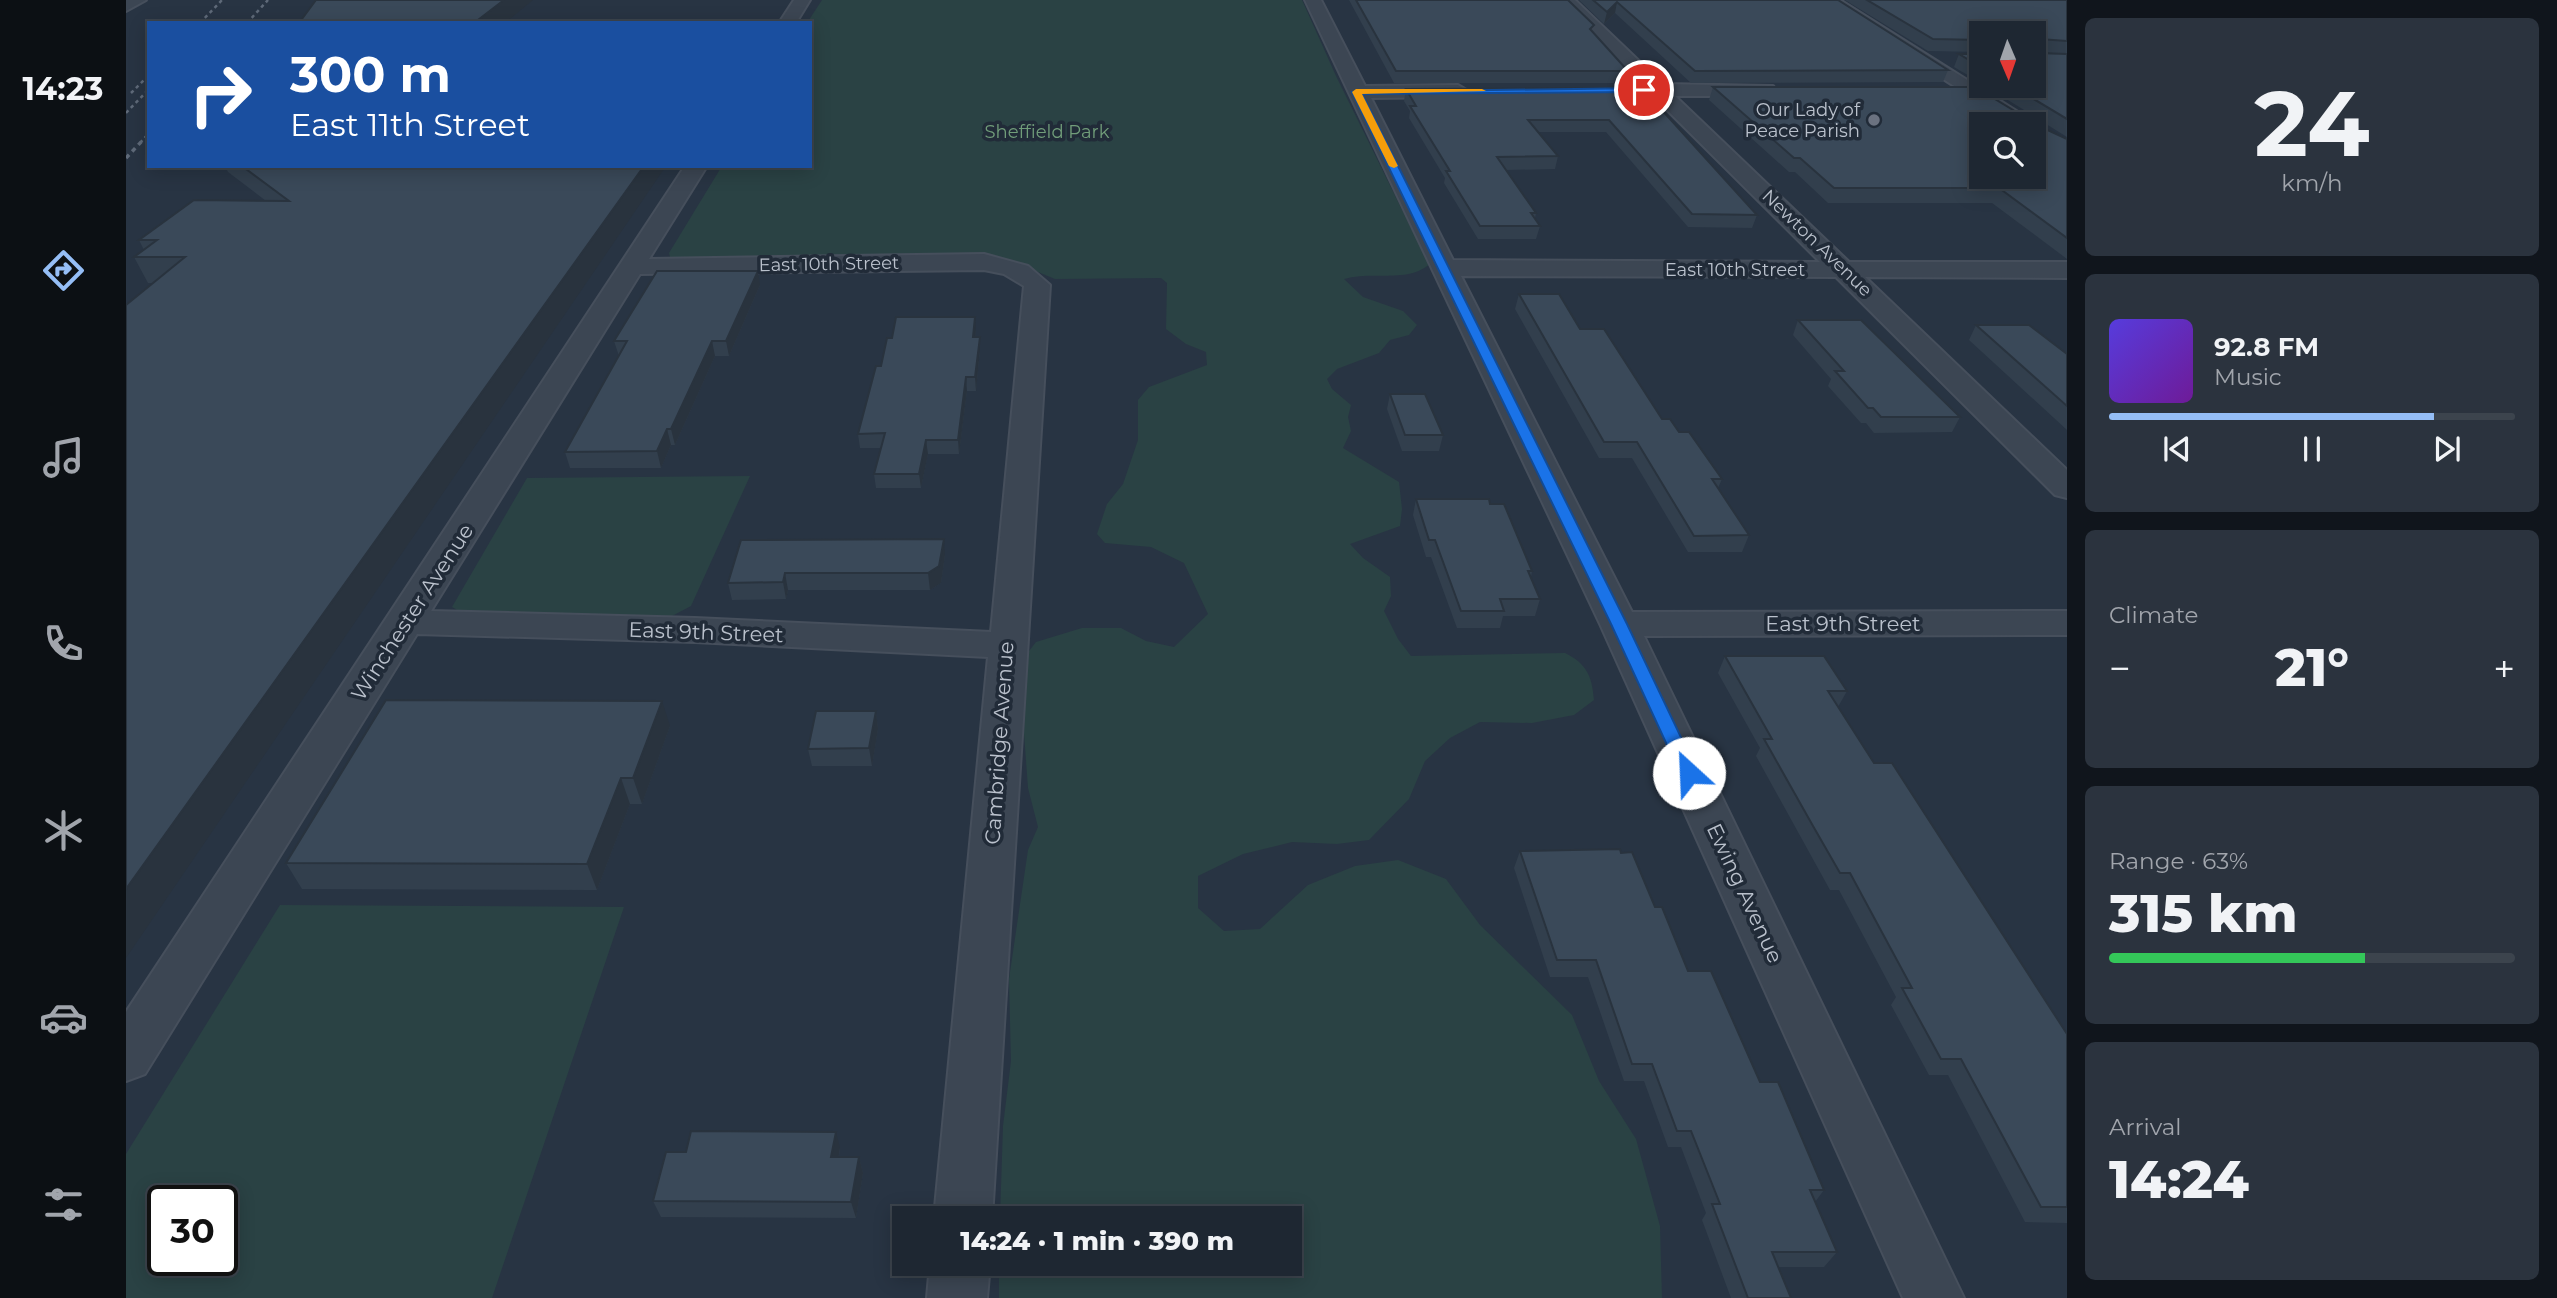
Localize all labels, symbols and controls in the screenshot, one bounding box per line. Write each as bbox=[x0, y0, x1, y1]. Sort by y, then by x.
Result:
north arrow bbox=[1969, 21, 2046, 98]
map controls bbox=[1969, 21, 2046, 189]
text: 300 m bbox=[290, 45, 451, 104]
icon: right bbox=[175, 49, 266, 140]
pin bbox=[1614, 60, 1674, 120]
text: 24 bbox=[2254, 68, 2370, 179]
text: 14:23 bbox=[22, 69, 104, 108]
icon: arrive bbox=[1625, 71, 1663, 109]
place label: Our Lady of Peace Parish bbox=[1744, 99, 1861, 142]
text: East 11th Street bbox=[290, 105, 530, 144]
marker: Our Lady of Peace Parish bbox=[1866, 112, 1882, 128]
button: search bbox=[1969, 112, 2046, 189]
park label: Sheffield Park bbox=[985, 121, 1110, 143]
text: km/h bbox=[2281, 169, 2343, 197]
street label: Newton Avenue bbox=[1757, 185, 1877, 301]
icon: directions bbox=[39, 246, 88, 295]
street label: East 10th Street bbox=[759, 252, 899, 276]
street label: East 10th Street bbox=[1665, 259, 1805, 281]
text: 92.8 FM bbox=[2214, 331, 2319, 363]
text: Music bbox=[2214, 363, 2282, 391]
icon: previous bbox=[2158, 430, 2196, 468]
icon: pause bbox=[2293, 430, 2331, 468]
icon: next bbox=[2428, 430, 2466, 468]
icon: music bbox=[39, 433, 88, 482]
street label: Winchester Avenue bbox=[346, 519, 478, 705]
text: Climate bbox=[2109, 601, 2198, 629]
street label: East 9th Street bbox=[1765, 611, 1921, 636]
street label: East 9th Street bbox=[628, 617, 784, 647]
icon: phone bbox=[39, 619, 88, 668]
text: 21° bbox=[2275, 636, 2349, 699]
street label: Cambridge Avenue bbox=[979, 641, 1019, 845]
text: − bbox=[2109, 645, 2131, 692]
text: + bbox=[2493, 645, 2515, 692]
position arrow bbox=[1652, 736, 1726, 810]
icon: climate bbox=[39, 806, 88, 855]
street label: Ewing Avenue bbox=[1702, 819, 1788, 967]
text: Range · 63% bbox=[2109, 847, 2248, 875]
text: 315 km bbox=[2109, 882, 2298, 945]
icon: car bbox=[39, 993, 88, 1042]
text: Arrival bbox=[2109, 1113, 2182, 1141]
text: 14:24 bbox=[2109, 1148, 2249, 1211]
icon: filters bbox=[39, 1180, 88, 1229]
speed limit sign: 30 bbox=[147, 1185, 238, 1276]
text: 14:24 · 1 min · 390 m bbox=[960, 1225, 1234, 1257]

